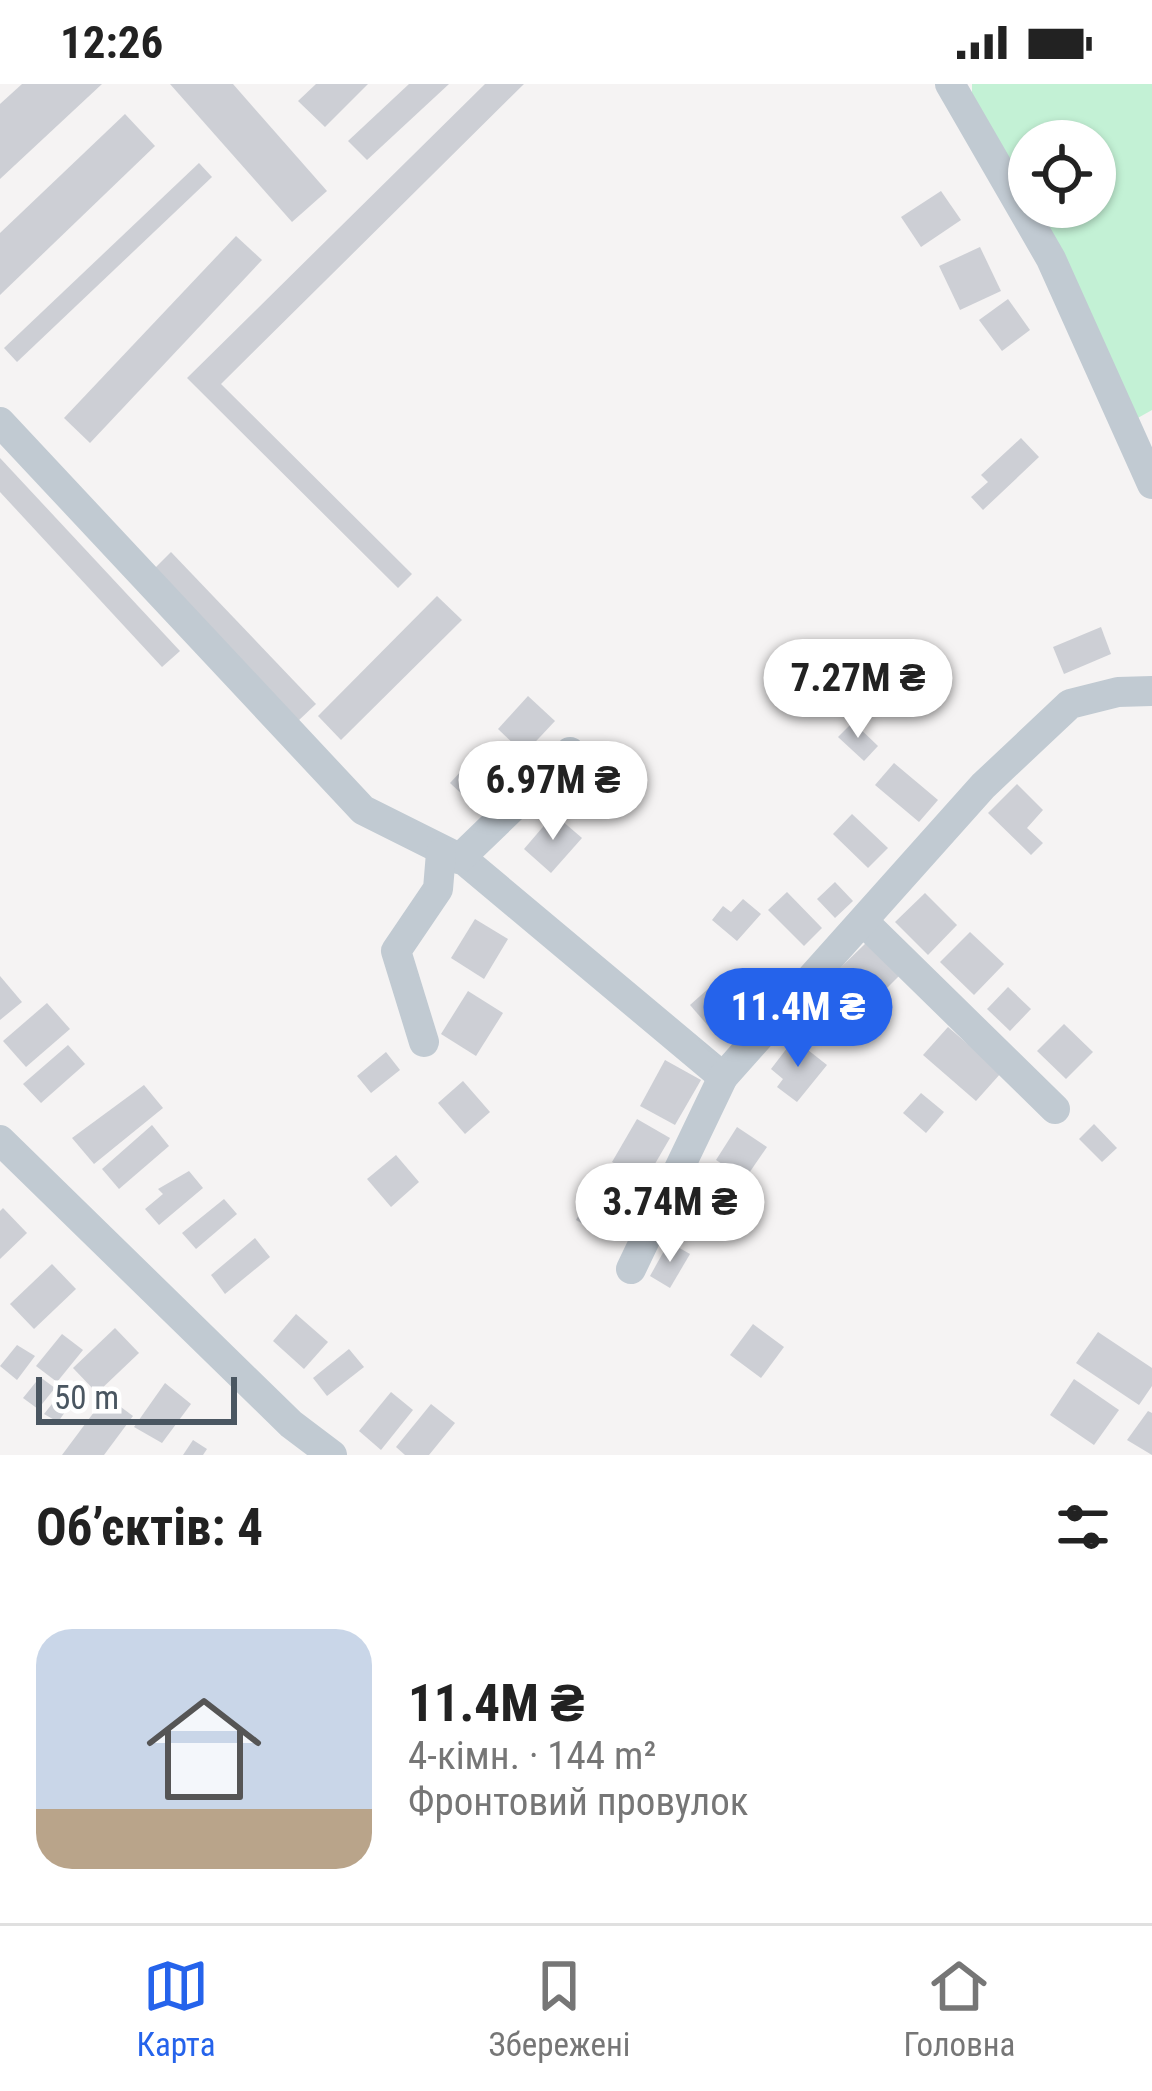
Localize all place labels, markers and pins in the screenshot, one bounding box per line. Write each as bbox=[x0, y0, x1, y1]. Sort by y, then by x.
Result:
pin: 7.27M ₴ bbox=[747, 639, 969, 741]
pin: 6.97M ₴ bbox=[442, 741, 664, 843]
pin: 11.4M ₴ bbox=[687, 968, 909, 1070]
pin: 3.74M ₴ bbox=[559, 1163, 781, 1265]

